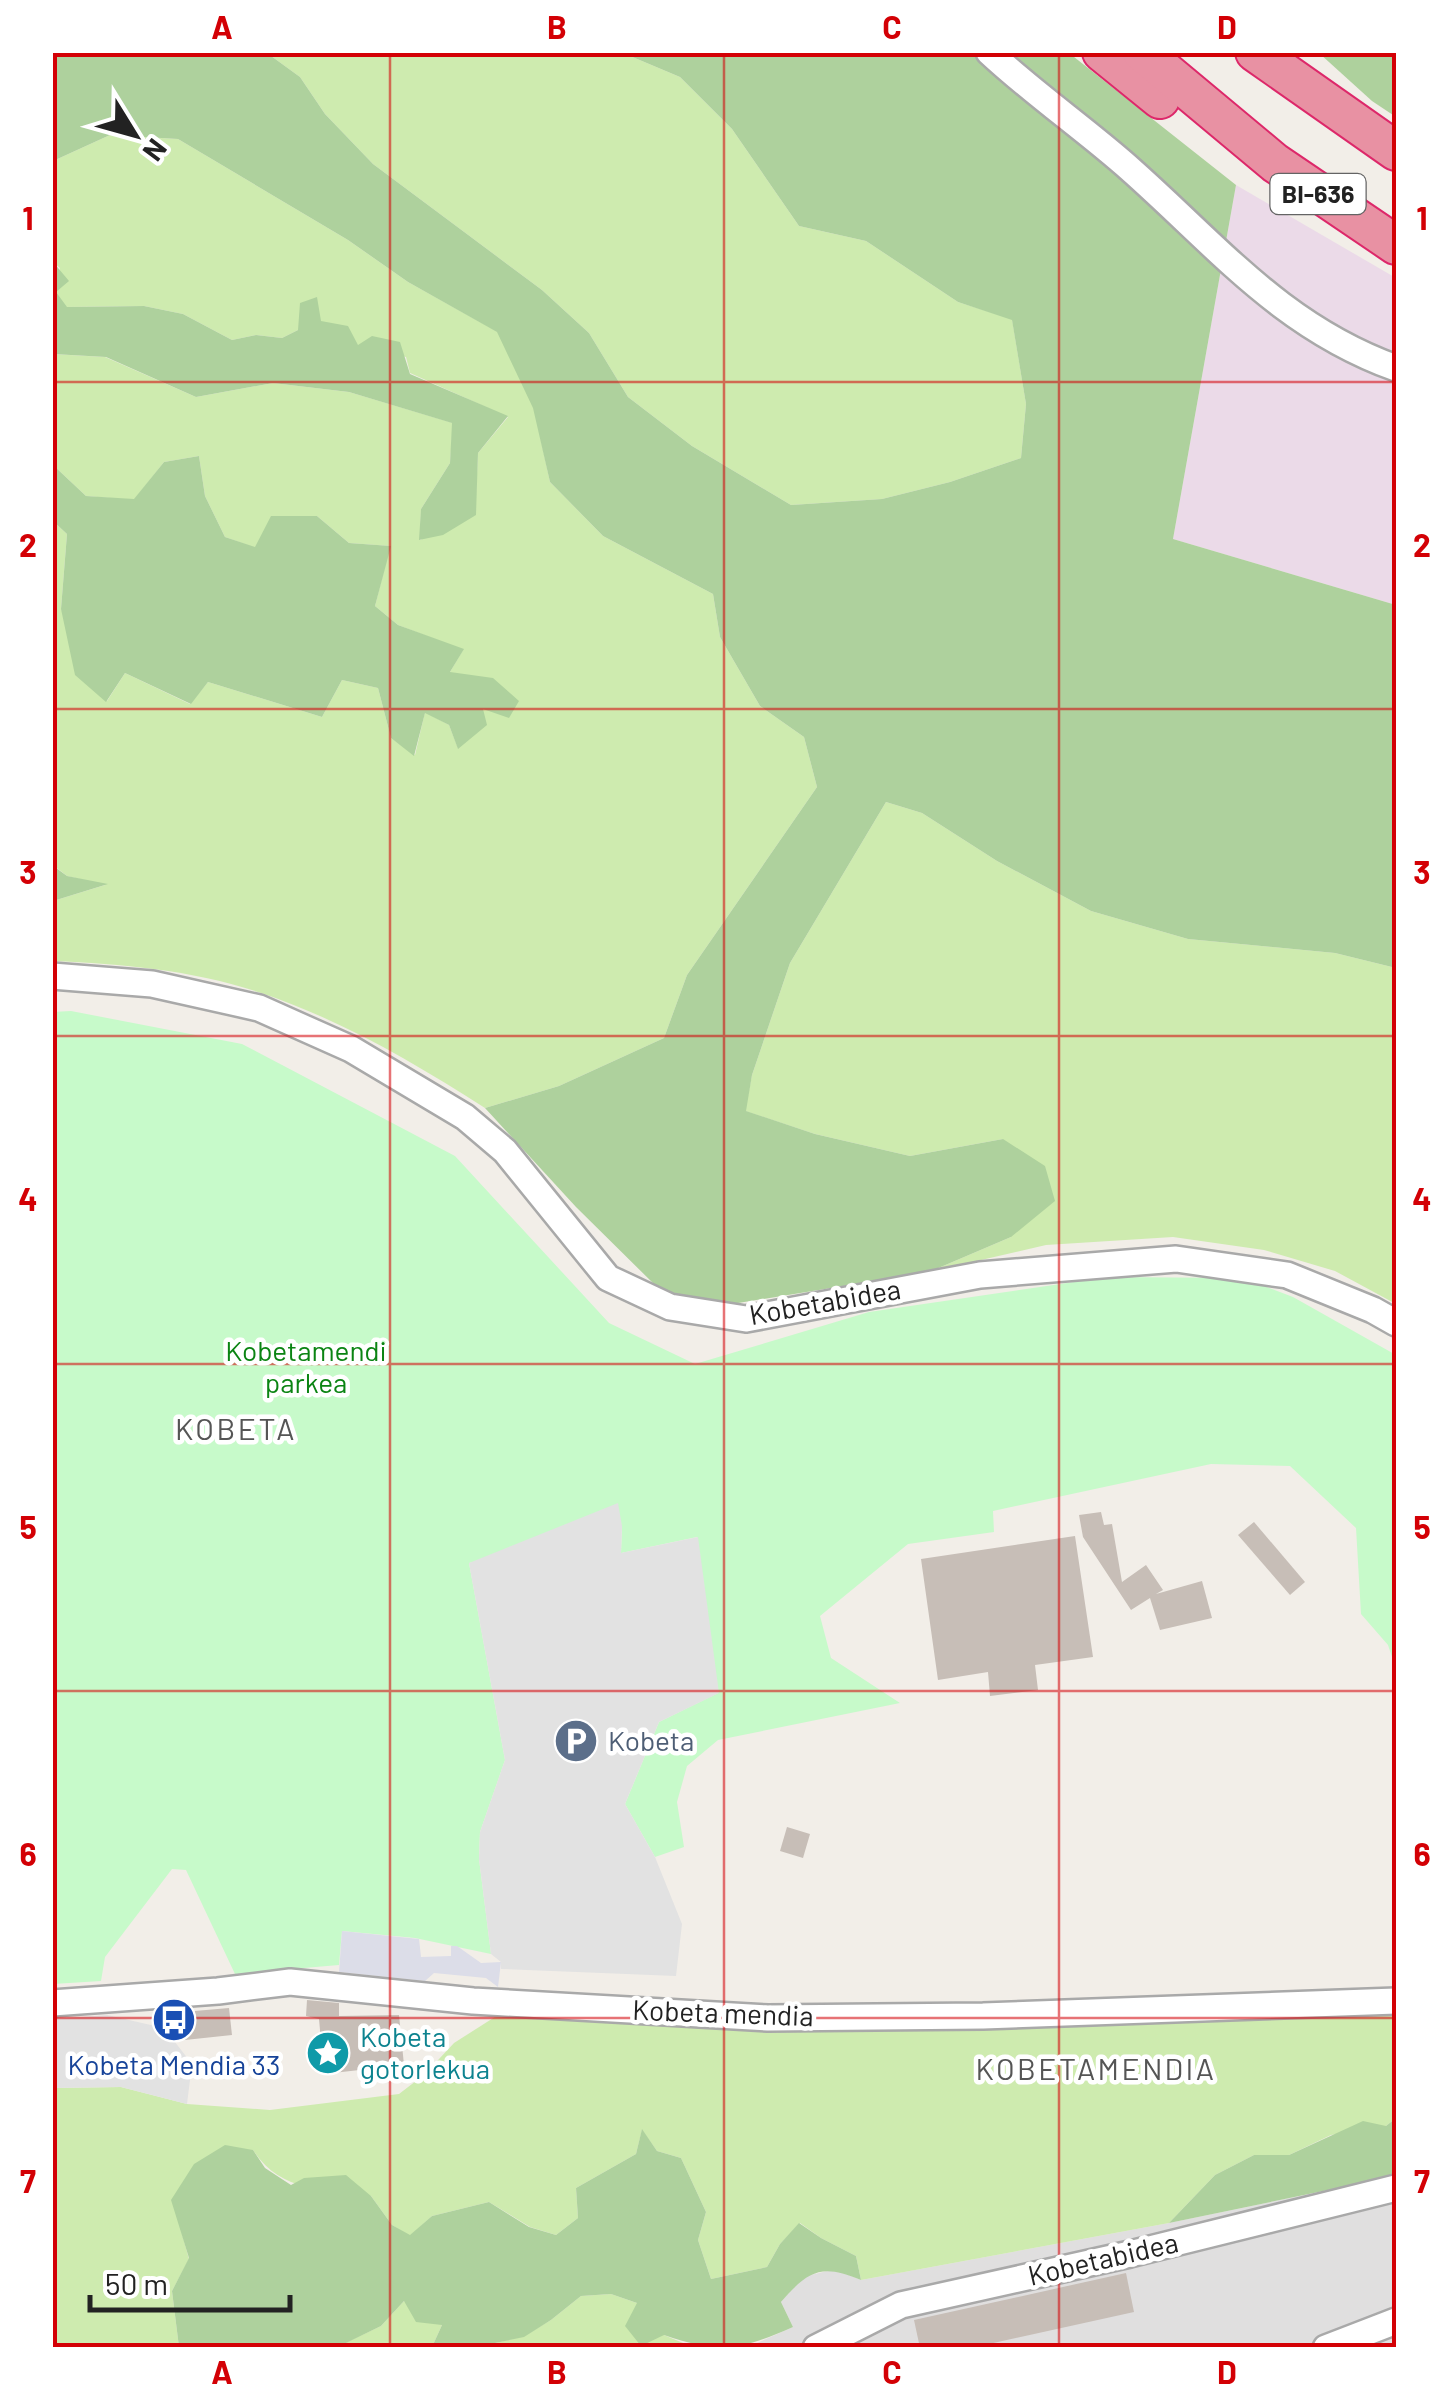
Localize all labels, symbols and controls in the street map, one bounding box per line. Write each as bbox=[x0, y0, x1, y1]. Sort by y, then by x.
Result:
text: A bbox=[211, 7, 233, 45]
text: B bbox=[547, 7, 567, 45]
text: C bbox=[882, 7, 902, 45]
text: D bbox=[1217, 7, 1237, 45]
north arrow bbox=[85, 85, 185, 185]
text: N bbox=[137, 133, 175, 168]
road number: BI-636 bbox=[1270, 174, 1366, 214]
text: 1 bbox=[22, 198, 34, 236]
text: 1 bbox=[1416, 198, 1428, 236]
text: 2 bbox=[19, 525, 37, 563]
text: 2 bbox=[1413, 525, 1431, 563]
text: 3 bbox=[19, 852, 37, 890]
text: 3 bbox=[1413, 852, 1431, 890]
text: 4 bbox=[18, 1179, 38, 1217]
text: 4 bbox=[1412, 1179, 1432, 1217]
street label: Kobetabidea bbox=[746, 1271, 903, 1331]
park label: Kobetamendi parkea bbox=[225, 1333, 387, 1399]
district label: KOBETA bbox=[175, 1410, 297, 1446]
text: 5 bbox=[19, 1507, 37, 1545]
text: 5 bbox=[1413, 1507, 1431, 1545]
parking icon: Kobeta bbox=[553, 1718, 599, 1764]
place label: Kobeta bbox=[608, 1723, 694, 1757]
text: 6 bbox=[19, 1834, 37, 1872]
text: 6 bbox=[1413, 1834, 1431, 1872]
street label: Kobeta mendia bbox=[632, 1992, 814, 2032]
bus stop icon: Kobeta Mendia 33 bbox=[151, 1997, 197, 2043]
place label: Kobeta gotorlekua bbox=[360, 2019, 490, 2085]
place icon: Kobeta gotorlekua bbox=[305, 2030, 351, 2076]
place label: Kobeta Mendia 33 bbox=[68, 2047, 280, 2081]
district label: KOBETAMENDIA bbox=[975, 2050, 1217, 2086]
text: 7 bbox=[20, 2161, 36, 2199]
text: 7 bbox=[1414, 2161, 1430, 2199]
street label: Kobetabidea bbox=[1024, 2224, 1181, 2292]
scale bar bbox=[90, 2250, 290, 2312]
text: 50 m bbox=[105, 2265, 168, 2301]
text: A bbox=[211, 2352, 233, 2390]
text: B bbox=[547, 2352, 567, 2390]
text: C bbox=[882, 2352, 902, 2390]
text: D bbox=[1217, 2352, 1237, 2390]

